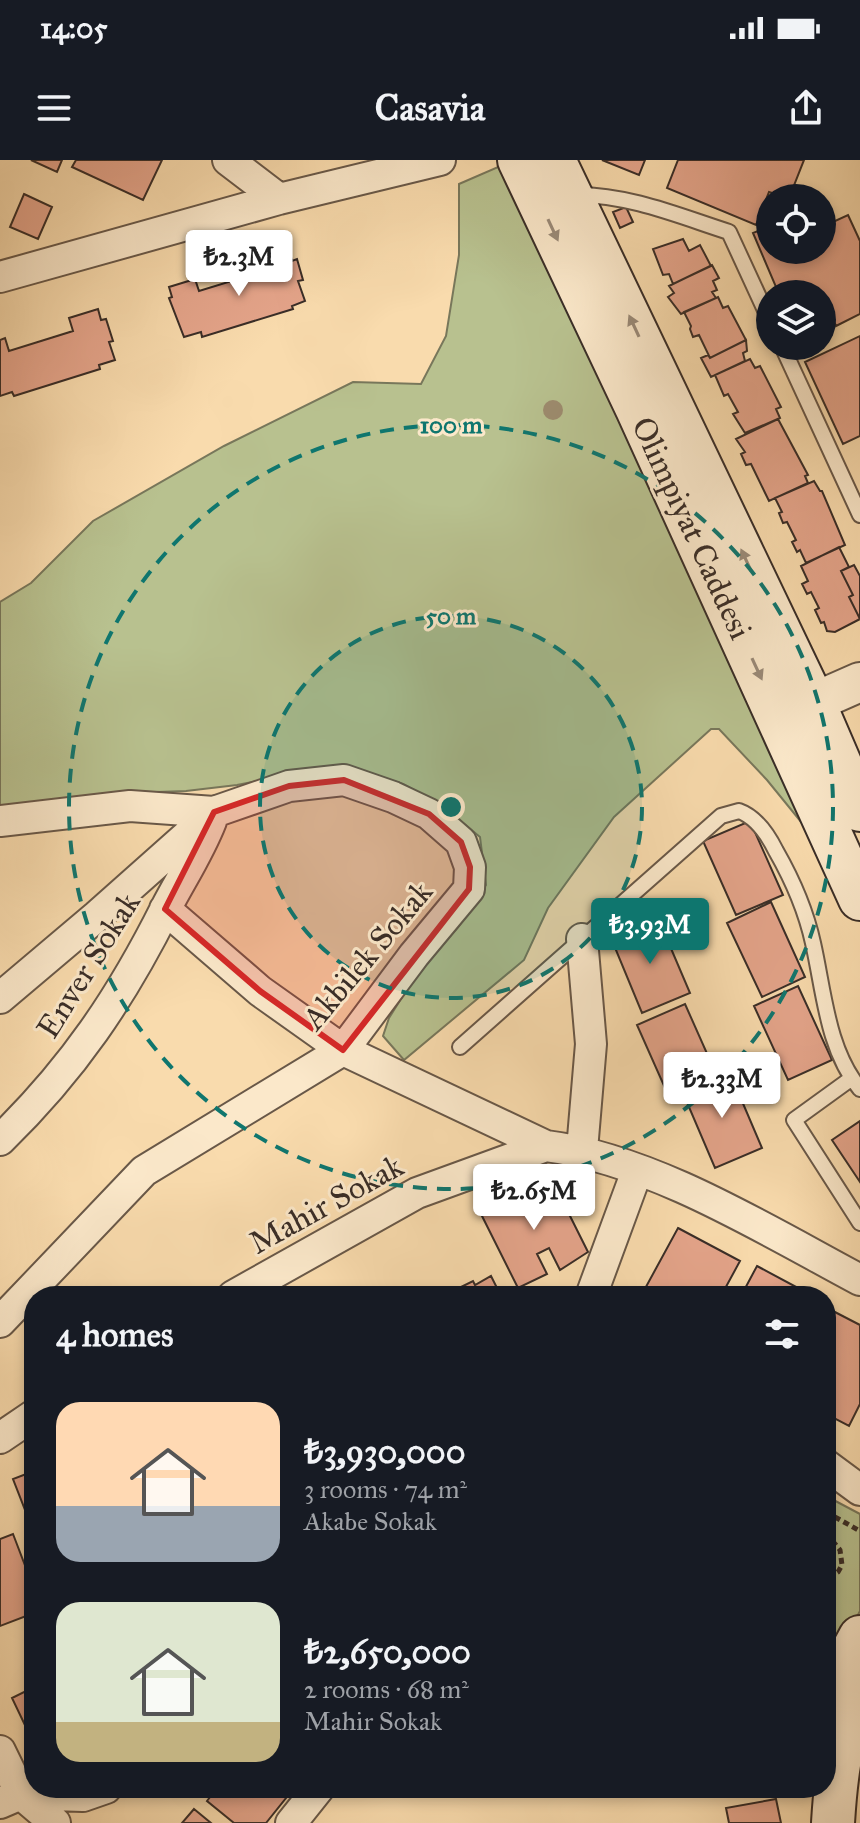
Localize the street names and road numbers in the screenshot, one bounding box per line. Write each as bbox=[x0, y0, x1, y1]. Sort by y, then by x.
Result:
street label: Olimpiyat Caddesi bbox=[623, 411, 760, 646]
street label: Akbilek Sokak bbox=[293, 873, 441, 1039]
street label: Enver Sokak bbox=[28, 885, 149, 1045]
street label: Mahir Sokak bbox=[243, 1146, 410, 1263]

